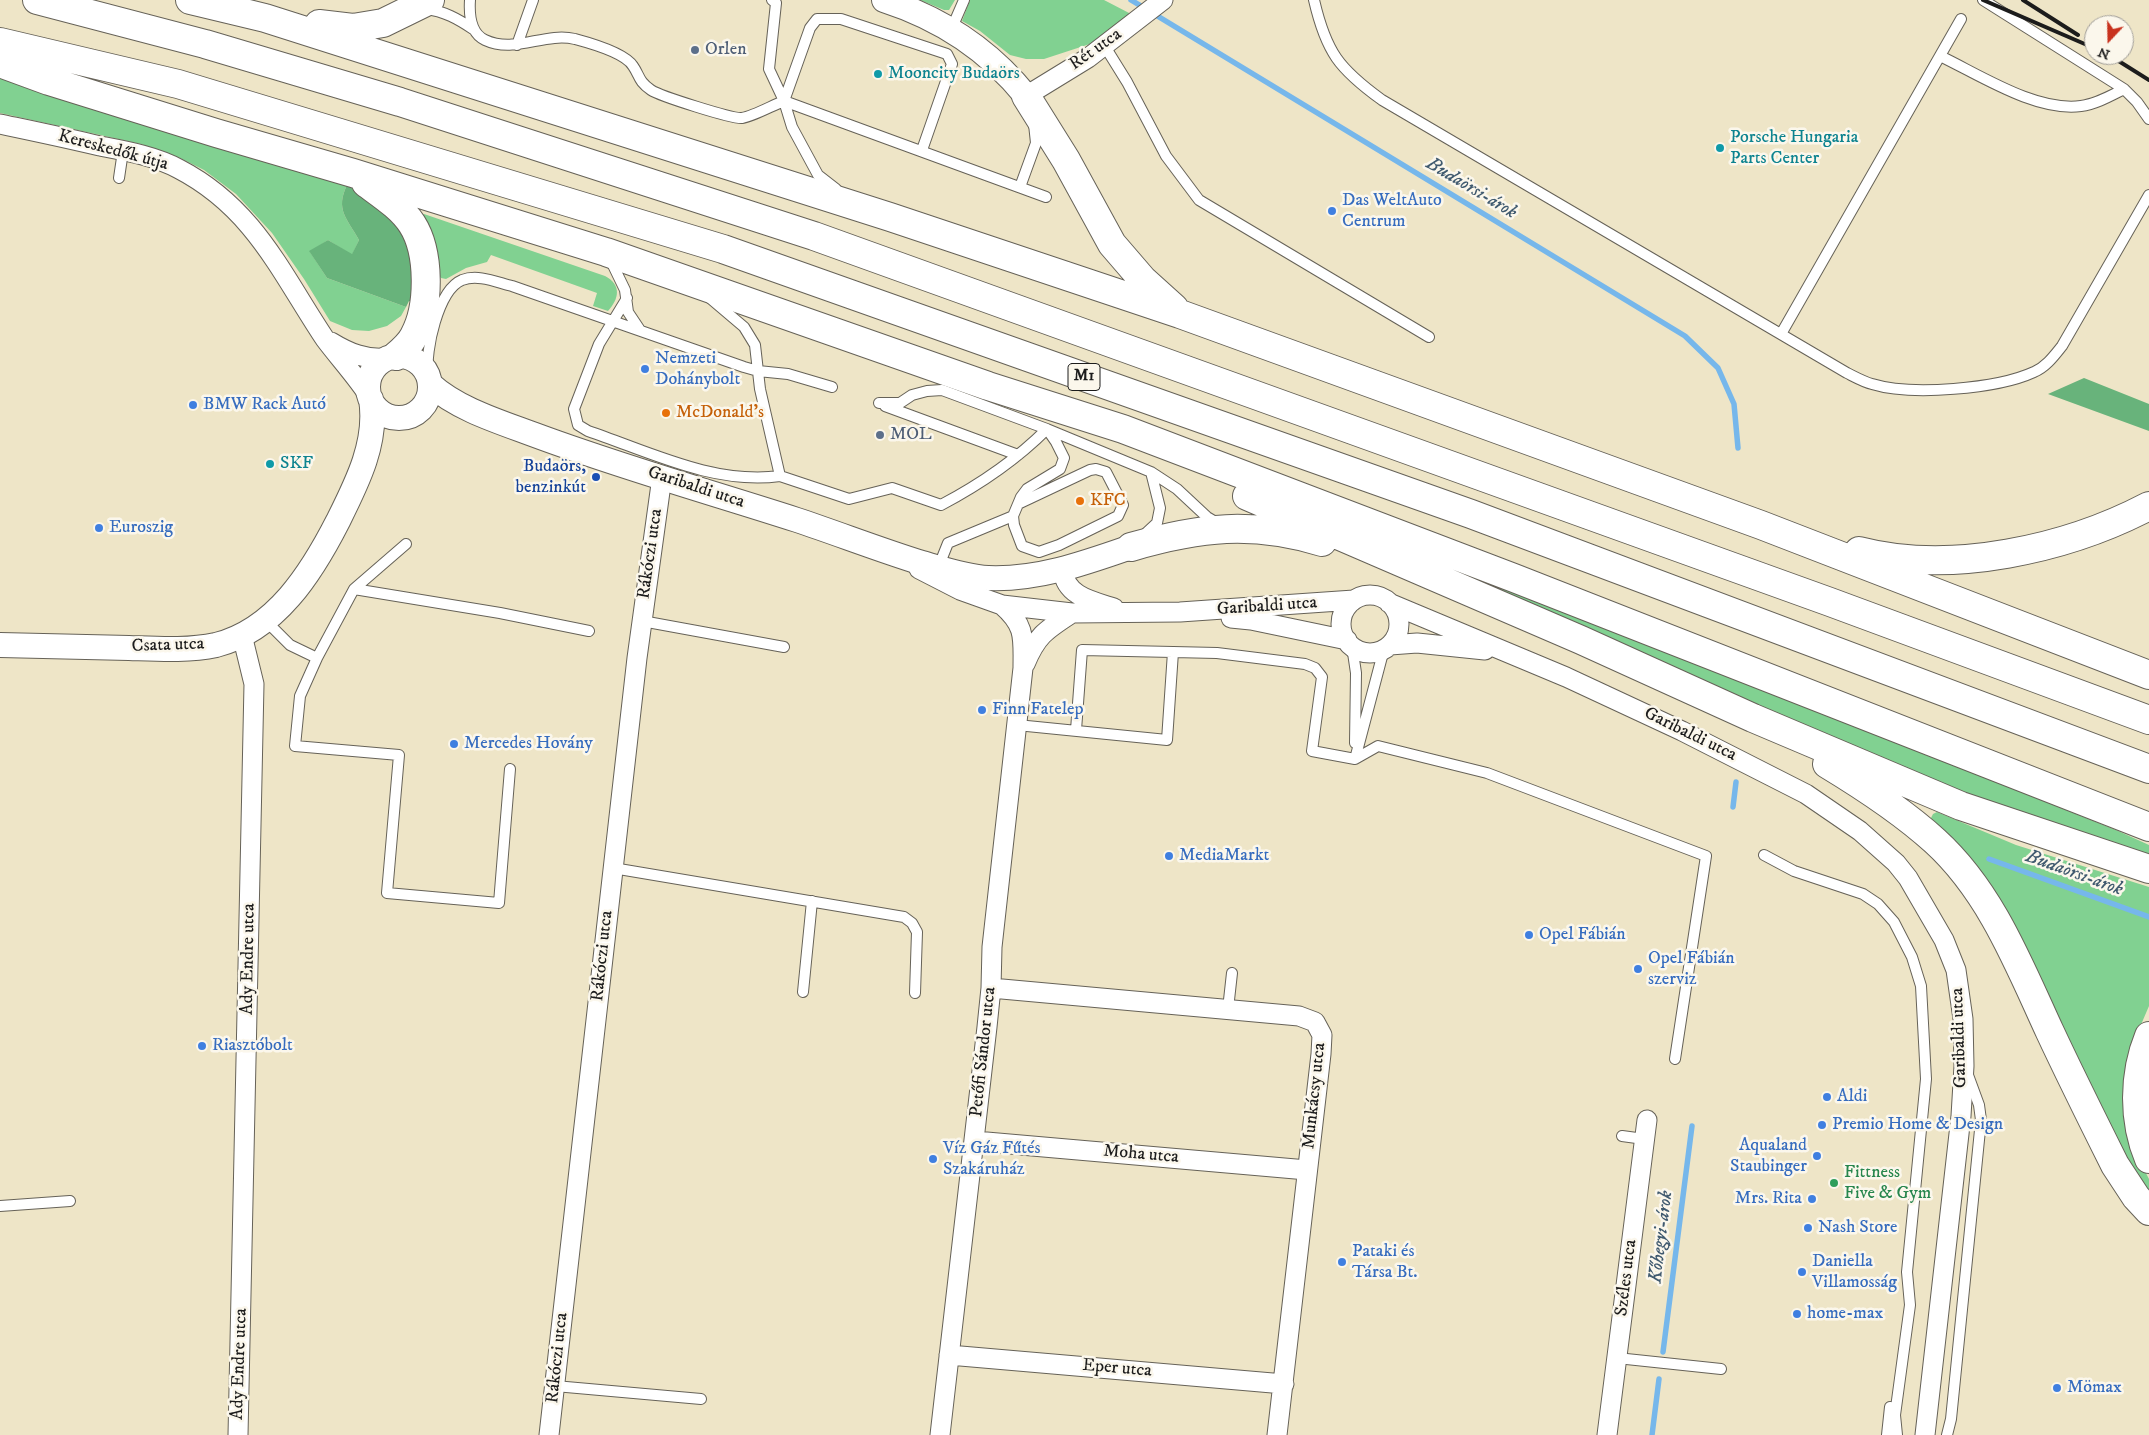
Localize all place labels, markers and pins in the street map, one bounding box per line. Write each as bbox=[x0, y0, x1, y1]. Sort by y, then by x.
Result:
place label: Orlen bbox=[705, 39, 747, 61]
marker: Orlen bbox=[689, 44, 701, 56]
place label: Mooncity Budaörs bbox=[888, 63, 1020, 85]
marker: Mooncity Budaörs bbox=[872, 68, 884, 80]
place label: Porsche Hungaria Parts Center bbox=[1730, 127, 1858, 170]
marker: Porsche Hungaria Parts Center bbox=[1714, 142, 1726, 154]
place label: Das WeltAuto Centrum bbox=[1342, 190, 1442, 232]
marker: Das WeltAuto Centrum bbox=[1326, 205, 1338, 217]
place label: Nemzeti Dohánybolt bbox=[655, 348, 740, 390]
marker: Nemzeti Dohánybolt bbox=[639, 363, 651, 375]
place label: BMW Rack Autó bbox=[203, 394, 326, 416]
marker: BMW Rack Autó bbox=[187, 399, 199, 411]
place label: McDonald's bbox=[676, 402, 764, 424]
marker: McDonald's bbox=[660, 407, 672, 419]
place label: MOL bbox=[890, 424, 932, 446]
marker: MOL bbox=[874, 429, 886, 441]
place label: SKF bbox=[280, 453, 313, 475]
place label: Budaörs, benzinkút bbox=[516, 456, 586, 498]
marker: SKF bbox=[264, 458, 276, 470]
marker: Budaörs, benzinkút bbox=[590, 471, 602, 483]
place label: KFC bbox=[1090, 490, 1126, 512]
marker: KFC bbox=[1074, 495, 1086, 507]
place label: Euroszig bbox=[109, 517, 173, 539]
marker: Euroszig bbox=[93, 522, 105, 534]
place label: Finn Fatelep bbox=[992, 699, 1084, 721]
marker: Finn Fatelep bbox=[976, 704, 988, 716]
place label: Mercedes Hovány bbox=[464, 733, 593, 755]
marker: Mercedes Hovány bbox=[448, 738, 460, 750]
place label: MediaMarkt bbox=[1179, 845, 1269, 867]
marker: MediaMarkt bbox=[1163, 850, 1175, 862]
place label: Opel Fábián bbox=[1539, 924, 1626, 946]
marker: Opel Fábián bbox=[1523, 929, 1535, 941]
place label: Opel Fábián szerviz bbox=[1648, 948, 1735, 991]
marker: Opel Fábián szerviz bbox=[1632, 963, 1644, 975]
place label: Riasztóbolt bbox=[212, 1035, 293, 1057]
marker: Riasztóbolt bbox=[196, 1040, 208, 1052]
place label: Aldi bbox=[1837, 1086, 1867, 1108]
marker: Aldi bbox=[1821, 1091, 1833, 1103]
place label: Premio Home & Design bbox=[1832, 1114, 2003, 1136]
marker: Premio Home & Design bbox=[1816, 1119, 1828, 1131]
place label: Aqualand Staubinger bbox=[1730, 1135, 1807, 1178]
place label: Víz Gáz Fűtés Szakáruház bbox=[943, 1138, 1041, 1180]
marker: Aqualand Staubinger bbox=[1811, 1150, 1823, 1162]
marker: Víz Gáz Fűtés Szakáruház bbox=[927, 1153, 939, 1165]
place label: Fittness Five & Gym bbox=[1844, 1162, 1931, 1204]
marker: Fittness Five & Gym bbox=[1828, 1177, 1840, 1189]
place label: Mrs. Rita bbox=[1735, 1188, 1802, 1210]
marker: Mrs. Rita bbox=[1806, 1193, 1818, 1205]
place label: Nash Store bbox=[1818, 1217, 1897, 1239]
marker: Nash Store bbox=[1802, 1222, 1814, 1234]
place label: Pataki és Társa Bt. bbox=[1352, 1241, 1417, 1284]
place label: Daniella Villamosság bbox=[1812, 1251, 1897, 1294]
marker: Pataki és Társa Bt. bbox=[1336, 1256, 1348, 1268]
marker: Daniella Villamosság bbox=[1796, 1266, 1808, 1278]
place label: home-max bbox=[1807, 1303, 1883, 1325]
marker: home-max bbox=[1791, 1308, 1803, 1320]
place label: Mömax bbox=[2067, 1377, 2122, 1399]
marker: Mömax bbox=[2051, 1382, 2063, 1394]

